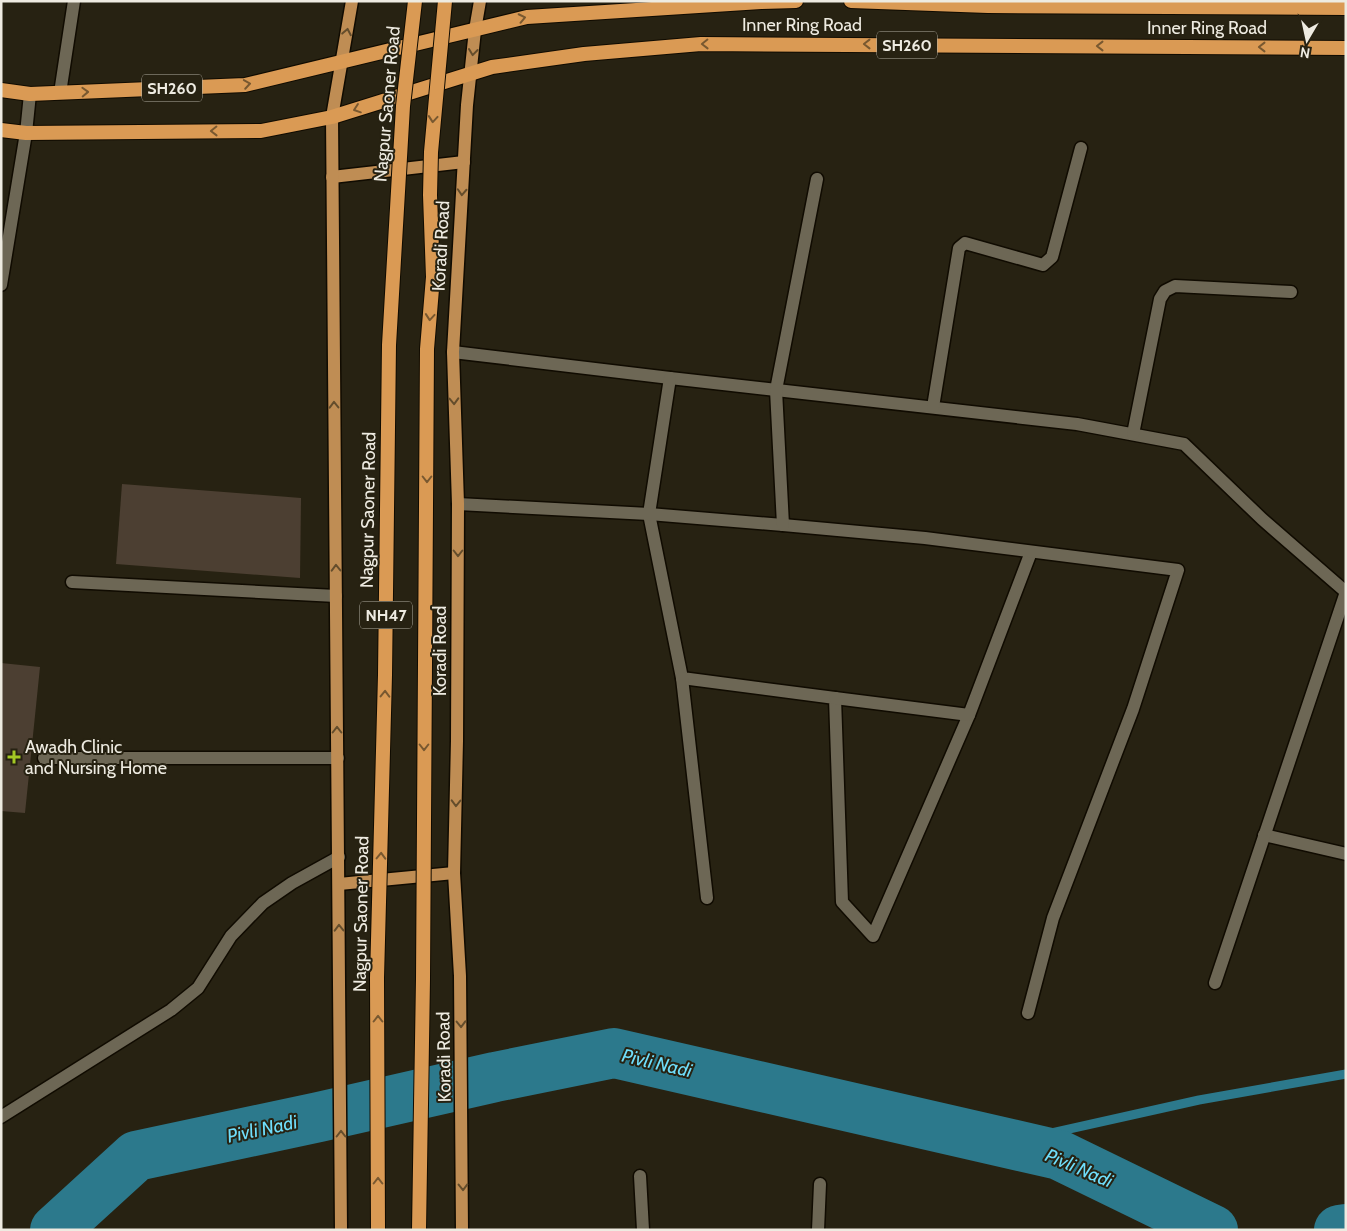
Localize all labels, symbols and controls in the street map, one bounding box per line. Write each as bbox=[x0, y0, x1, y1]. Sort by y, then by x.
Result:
one-way arrow bbox=[518, 13, 527, 24]
street label: Inner Ring Road bbox=[742, 14, 862, 36]
north arrow bbox=[1282, 15, 1332, 65]
street label: Inner Ring Road bbox=[1147, 17, 1267, 39]
street label: Nagpur Saoner Road bbox=[369, 25, 405, 183]
one-way arrow bbox=[341, 27, 351, 36]
road number: SH260 bbox=[877, 32, 937, 58]
one-way arrow bbox=[700, 39, 708, 49]
one-way arrow bbox=[863, 39, 871, 50]
one-way arrow bbox=[1095, 41, 1103, 51]
one-way arrow bbox=[1258, 42, 1266, 52]
text: N bbox=[1299, 43, 1311, 63]
one-way arrow bbox=[468, 48, 479, 56]
road number: SH260 bbox=[142, 75, 202, 102]
one-way arrow bbox=[243, 79, 251, 90]
one-way arrow bbox=[81, 87, 89, 97]
one-way arrow bbox=[353, 103, 362, 113]
one-way arrow bbox=[428, 116, 439, 124]
one-way arrow bbox=[210, 126, 218, 136]
one-way arrow bbox=[456, 188, 467, 196]
street label: Koradi Road bbox=[428, 200, 454, 292]
one-way arrow bbox=[424, 313, 435, 321]
one-way arrow bbox=[449, 397, 460, 405]
one-way arrow bbox=[329, 401, 339, 409]
street label: Nagpur Saoner Road bbox=[356, 432, 380, 588]
one-way arrow bbox=[422, 476, 432, 483]
one-way arrow bbox=[453, 550, 463, 557]
one-way arrow bbox=[331, 564, 341, 572]
road number: NH47 bbox=[360, 602, 412, 628]
street label: Koradi Road bbox=[429, 606, 451, 696]
one-way arrow bbox=[380, 689, 390, 697]
one-way arrow bbox=[332, 726, 342, 734]
place label: Awadh Clinic and Nursing Home bbox=[25, 736, 167, 779]
one-way arrow bbox=[419, 743, 430, 751]
marker: Awadh Clinic and Nursing Home bbox=[7, 750, 21, 764]
one-way arrow bbox=[451, 800, 461, 807]
street label: Nagpur Saoner Road bbox=[349, 836, 373, 992]
one-way arrow bbox=[376, 852, 386, 860]
one-way arrow bbox=[334, 924, 344, 932]
street label: Koradi Road bbox=[432, 1012, 456, 1102]
one-way arrow bbox=[373, 1014, 383, 1022]
one-way arrow bbox=[456, 1021, 466, 1029]
water label: Pivli Nadi bbox=[620, 1044, 695, 1082]
water label: Pivli Nadi bbox=[225, 1110, 300, 1148]
one-way arrow bbox=[336, 1129, 346, 1137]
water label: Pivli Nadi bbox=[1042, 1143, 1117, 1193]
one-way arrow bbox=[373, 1177, 383, 1184]
one-way arrow bbox=[458, 1184, 468, 1191]

